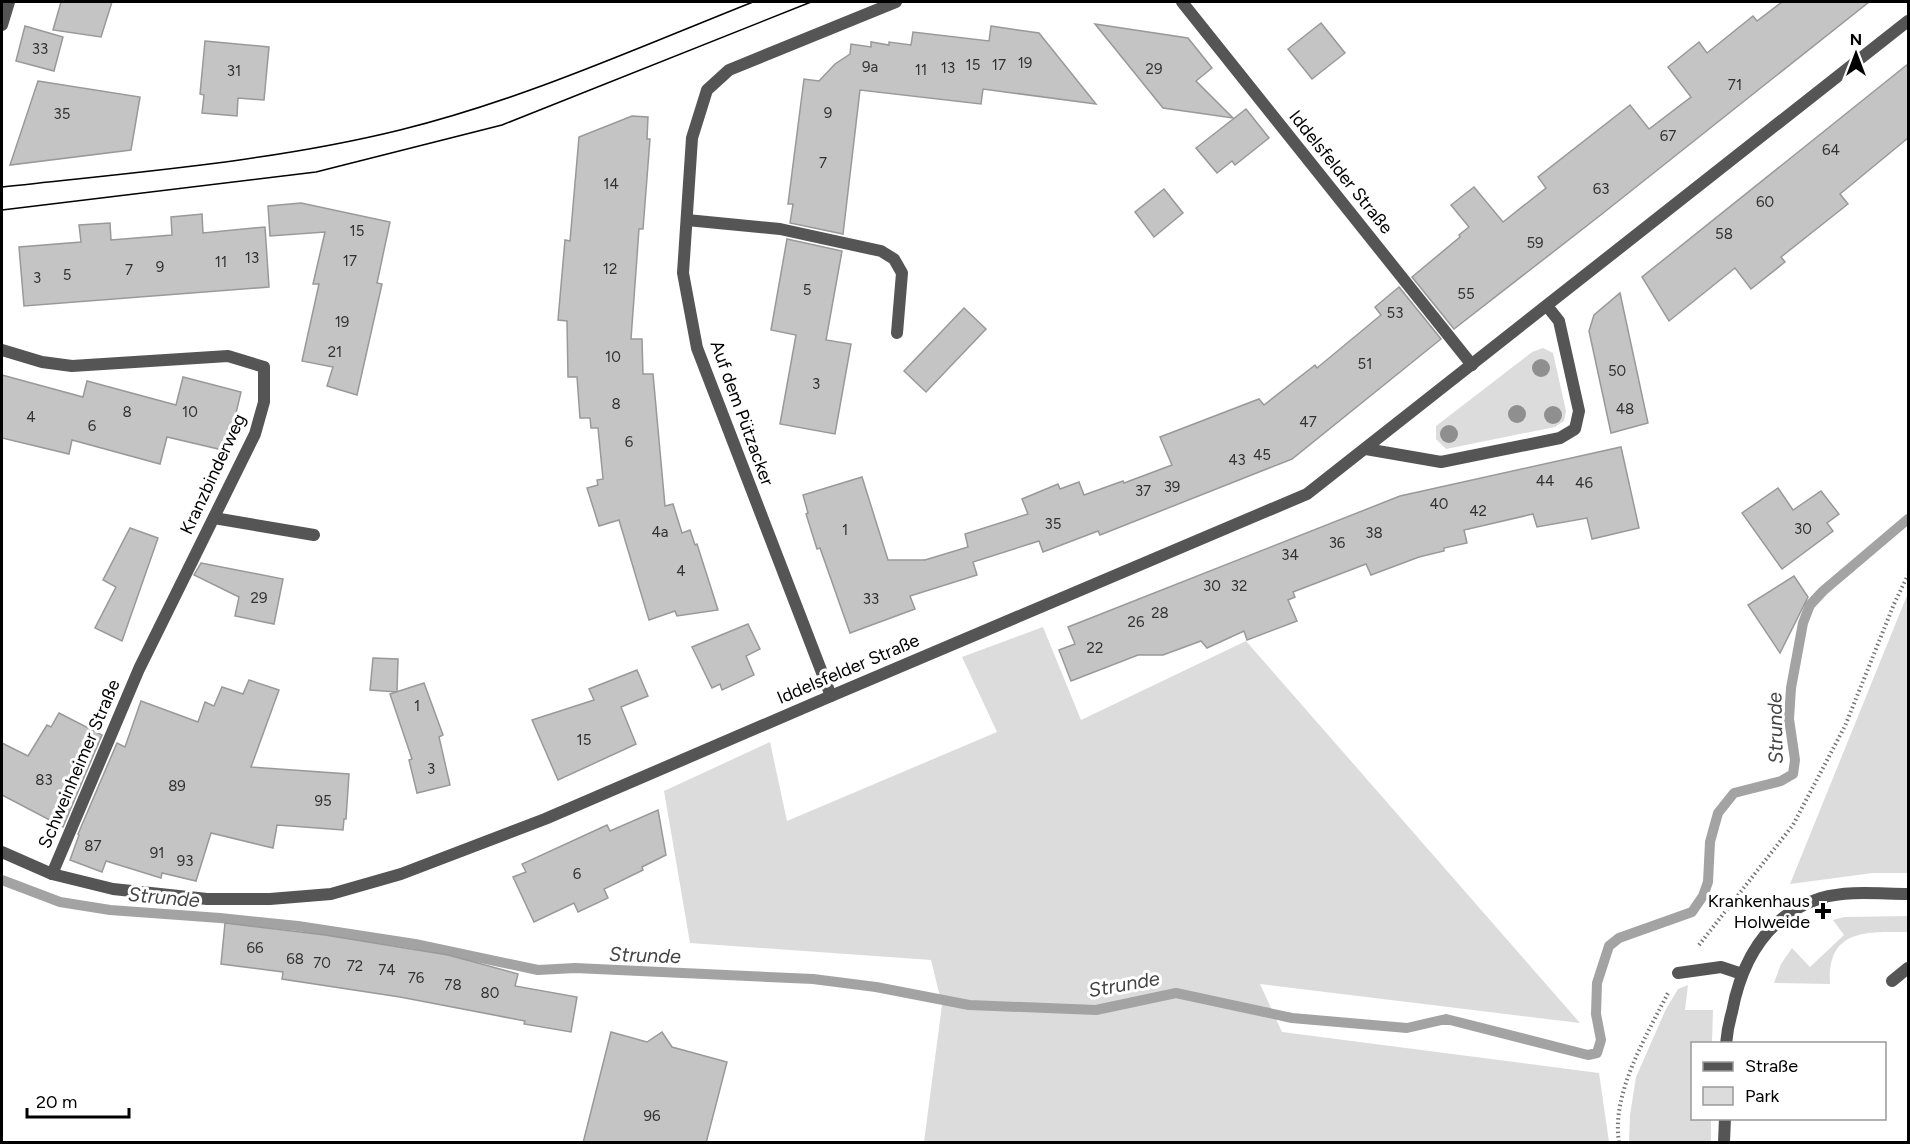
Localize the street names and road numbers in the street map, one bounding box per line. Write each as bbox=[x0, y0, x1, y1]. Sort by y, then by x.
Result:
street label: Iddelsfelder Straße bbox=[1284, 106, 1398, 238]
street label: Auf dem Pützacker bbox=[706, 337, 778, 489]
street label: Kranzbinderweg bbox=[175, 410, 251, 538]
street label: Iddelsfelder Straße bbox=[773, 629, 923, 709]
street label: Schweinheimer Straße bbox=[33, 676, 125, 852]

